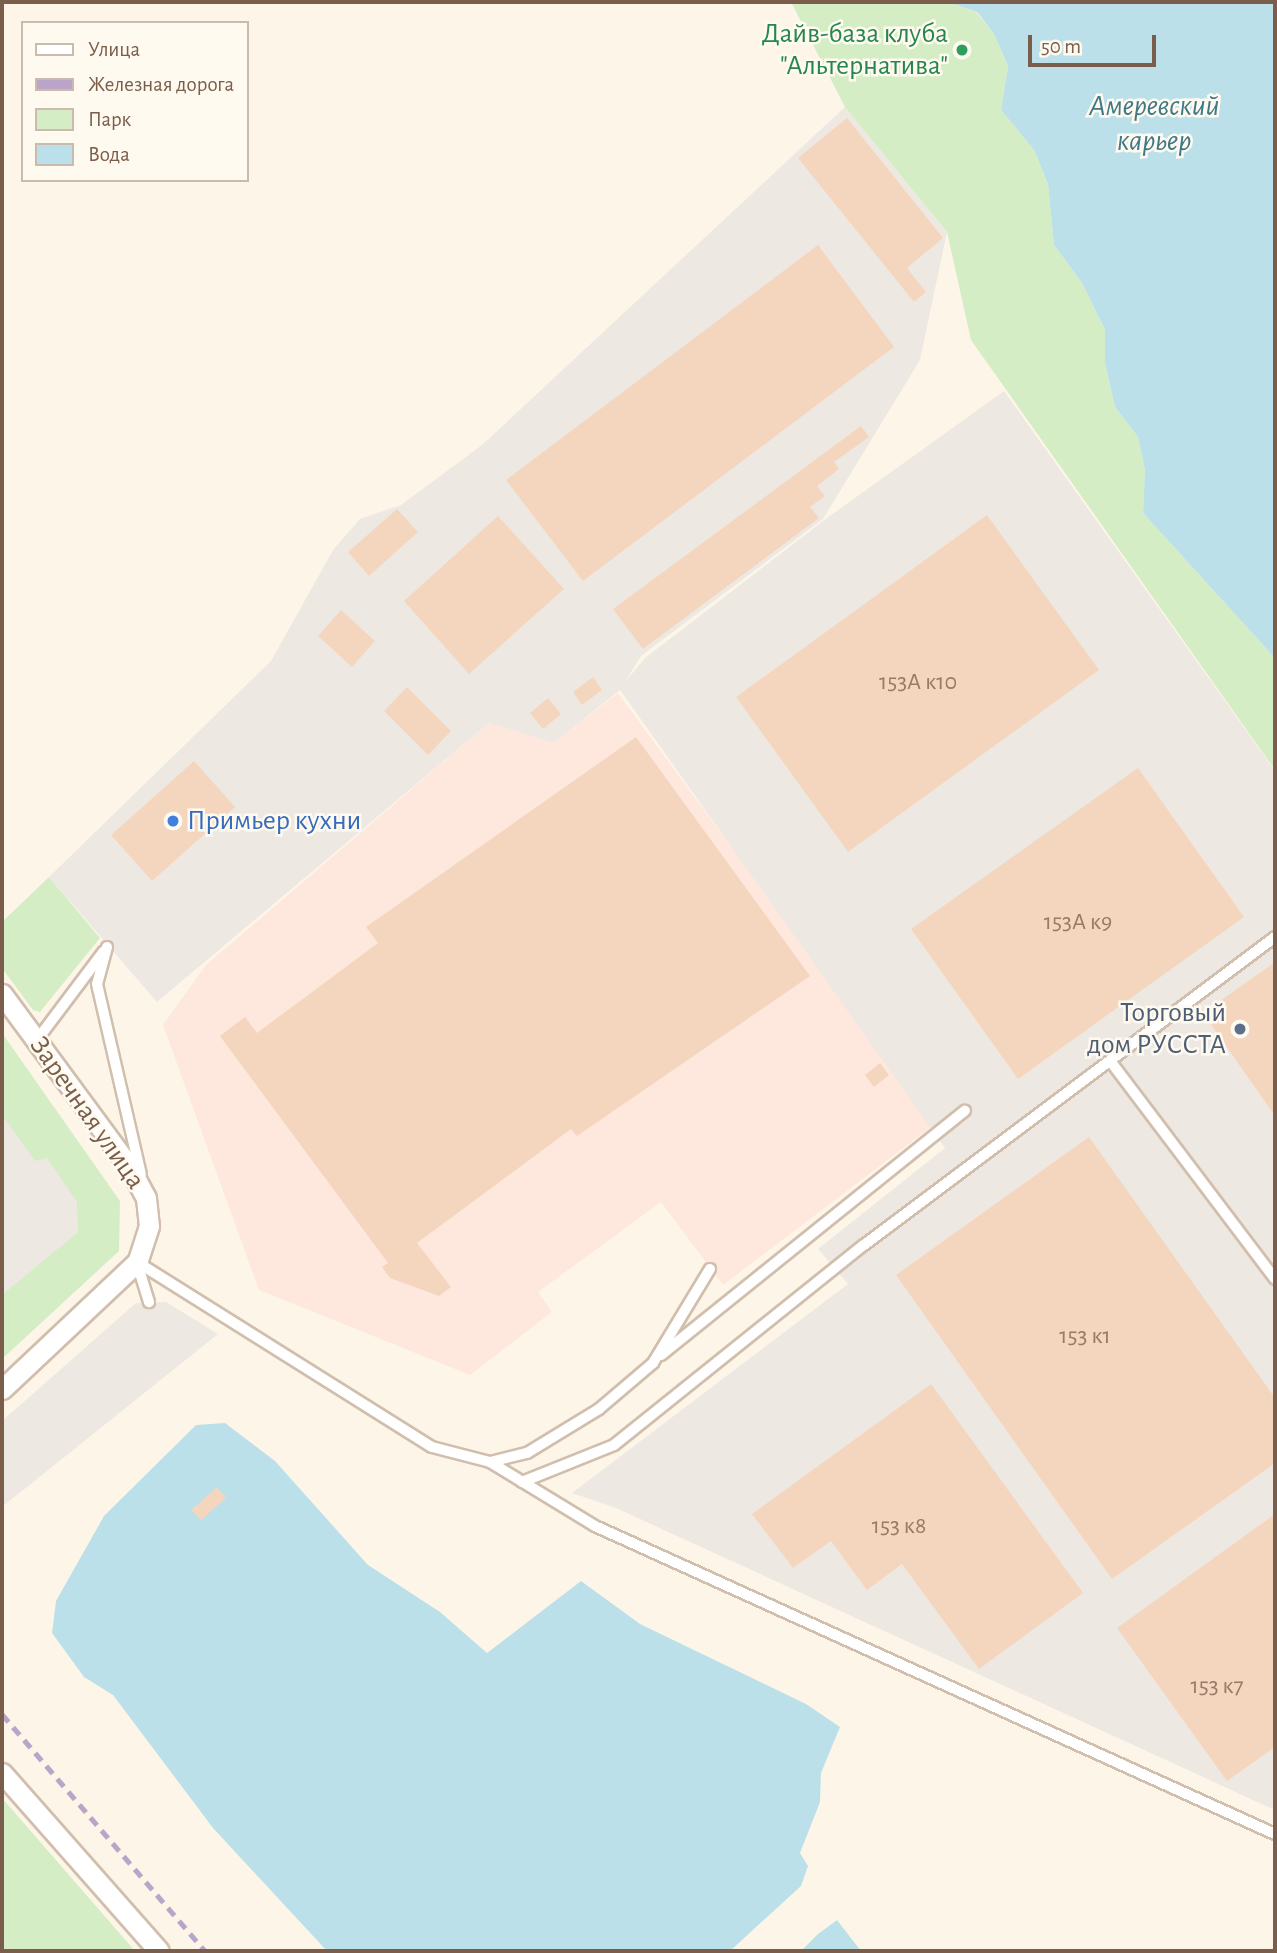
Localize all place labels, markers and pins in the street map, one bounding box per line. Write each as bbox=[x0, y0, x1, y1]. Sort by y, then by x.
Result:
place label: Дайв-база клуба "Альтернатива" bbox=[762, 17, 948, 83]
marker: Дайв-база клуба "Альтернатива" bbox=[954, 42, 970, 58]
place label: Примьер кухни bbox=[187, 804, 361, 838]
marker: Примьер кухни bbox=[165, 813, 181, 829]
place label: Торговый дом РУССТА bbox=[1087, 996, 1226, 1062]
marker: Торговый дом РУССТА bbox=[1232, 1021, 1248, 1037]

